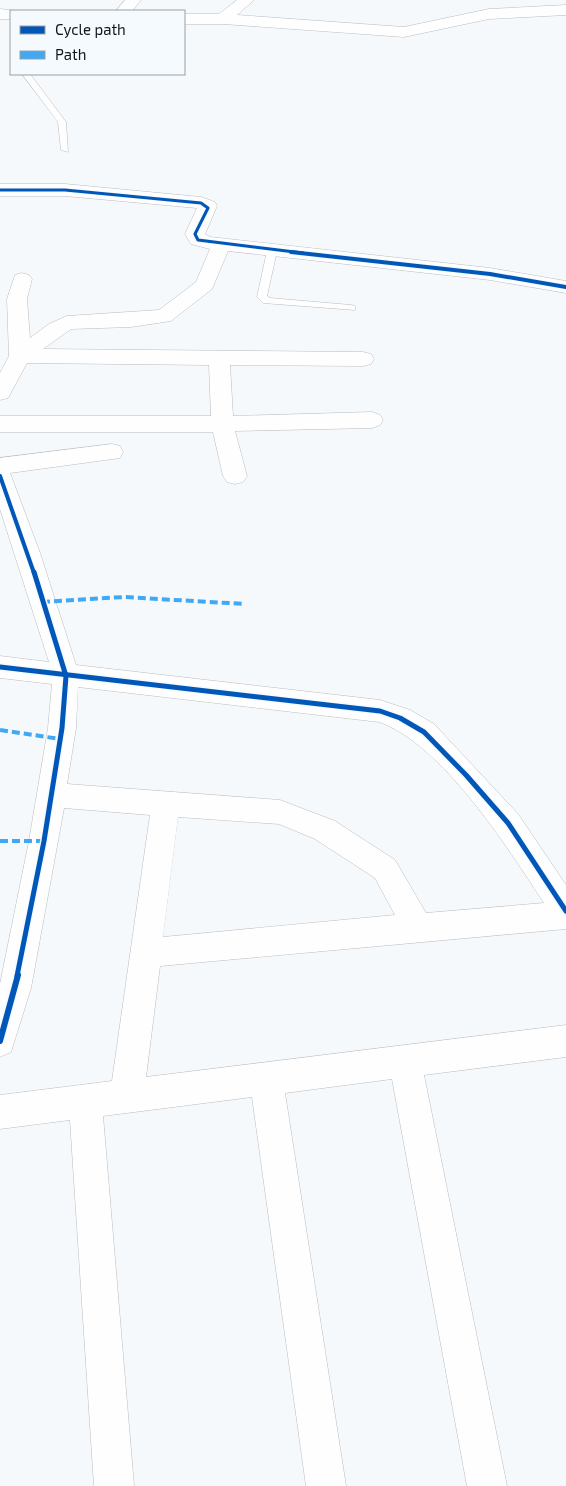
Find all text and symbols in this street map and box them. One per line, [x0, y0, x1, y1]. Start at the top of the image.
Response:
legend [10, 10, 185, 75]
text: Cycle path [55, 20, 126, 38]
text: Path [55, 45, 86, 63]

